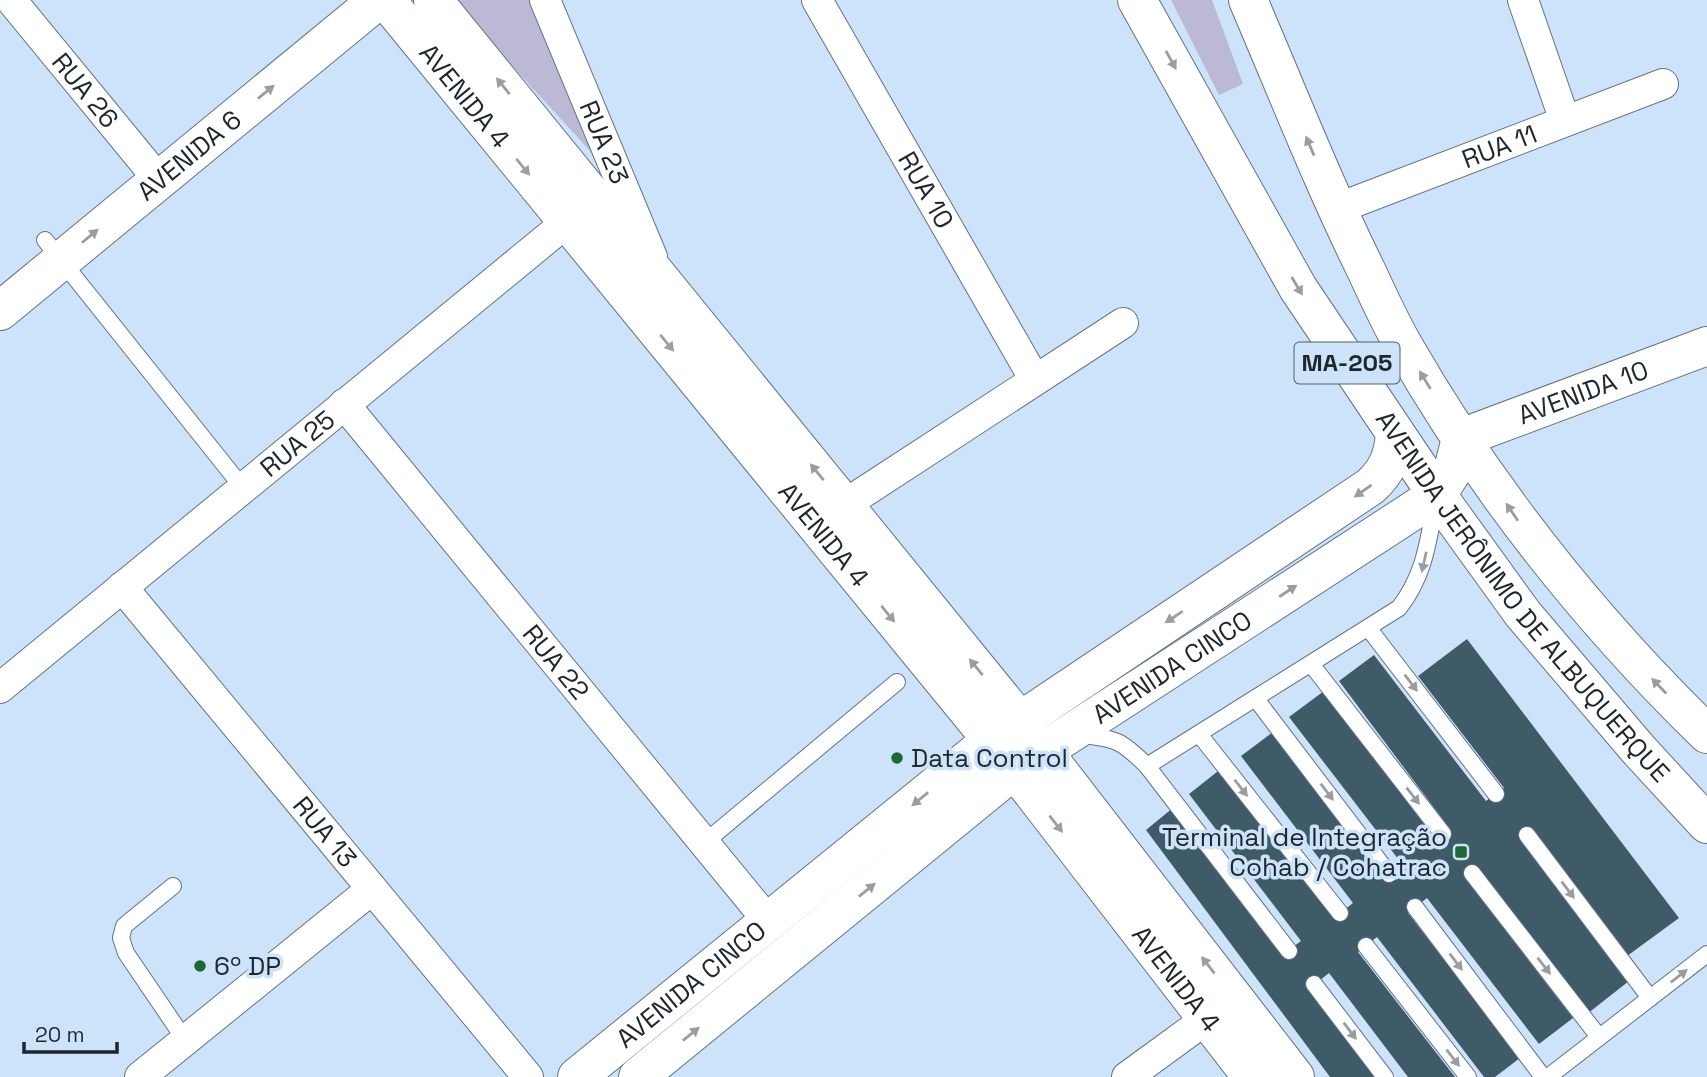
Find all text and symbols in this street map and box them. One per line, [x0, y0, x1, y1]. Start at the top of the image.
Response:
street label: AVENIDA 4 [412, 37, 517, 155]
street label: RUA 26 [44, 46, 126, 135]
one-way arrow [1165, 50, 1177, 69]
one-way arrow [496, 78, 511, 96]
one-way arrow [258, 85, 275, 100]
street label: RUA 23 [572, 95, 637, 189]
street label: AVENIDA 6 [130, 102, 248, 208]
street label: RUA 11 [1457, 117, 1542, 176]
one-way arrow [1304, 136, 1315, 157]
street label: RUA 10 [890, 145, 962, 235]
one-way arrow [515, 157, 530, 175]
one-way arrow [82, 229, 99, 244]
one-way arrow [1291, 277, 1304, 296]
one-way arrow [659, 333, 674, 351]
road number: MA-205 [1294, 342, 1400, 384]
street label: AVENIDA 10 [1513, 352, 1653, 432]
one-way arrow [1418, 370, 1431, 390]
street label: RUA 25 [253, 403, 342, 484]
street label: AVENIDA JERÔNIMO DE ALBUQUERQUE [1368, 404, 1677, 790]
one-way arrow [810, 463, 825, 480]
street label: AVENIDA 4 [771, 475, 877, 594]
one-way arrow [1354, 483, 1372, 497]
one-way arrow [1506, 503, 1519, 522]
one-way arrow [1418, 551, 1429, 573]
one-way arrow [1279, 584, 1298, 597]
street label: AVENIDA CINCO [1086, 603, 1258, 731]
one-way arrow [880, 605, 895, 622]
one-way arrow [1165, 610, 1184, 623]
street label: RUA 22 [515, 618, 597, 707]
one-way arrow [969, 659, 984, 676]
one-way arrow [1403, 674, 1417, 692]
one-way arrow [1651, 678, 1667, 694]
place label: Data Control [911, 741, 1068, 775]
marker: Data Control [889, 750, 905, 766]
one-way arrow [1234, 778, 1249, 796]
one-way arrow [1320, 783, 1334, 801]
one-way arrow [1406, 787, 1420, 805]
street label: RUA 13 [285, 789, 364, 875]
one-way arrow [912, 791, 930, 806]
one-way arrow [1049, 814, 1064, 832]
place label: Terminal de Integração Cohab / Cohatrac [1162, 820, 1447, 884]
marker: Terminal de Integração Cohab / Cohatrac [1453, 844, 1469, 860]
one-way arrow [1561, 880, 1575, 899]
one-way arrow [858, 883, 875, 898]
street label: AVENIDA CINCO [609, 913, 773, 1055]
street label: AVENIDA 4 [1124, 919, 1228, 1039]
place label: 6º DP [214, 949, 281, 983]
one-way arrow [1449, 953, 1463, 971]
one-way arrow [1202, 956, 1216, 974]
one-way arrow [1537, 956, 1552, 974]
marker: 6º DP [192, 958, 208, 974]
one-way arrow [1669, 968, 1687, 983]
scale bar [24, 1010, 117, 1054]
text: 20 m [35, 1021, 85, 1048]
one-way arrow [1342, 1021, 1357, 1039]
one-way arrow [682, 1027, 699, 1042]
one-way arrow [1445, 1049, 1460, 1066]

